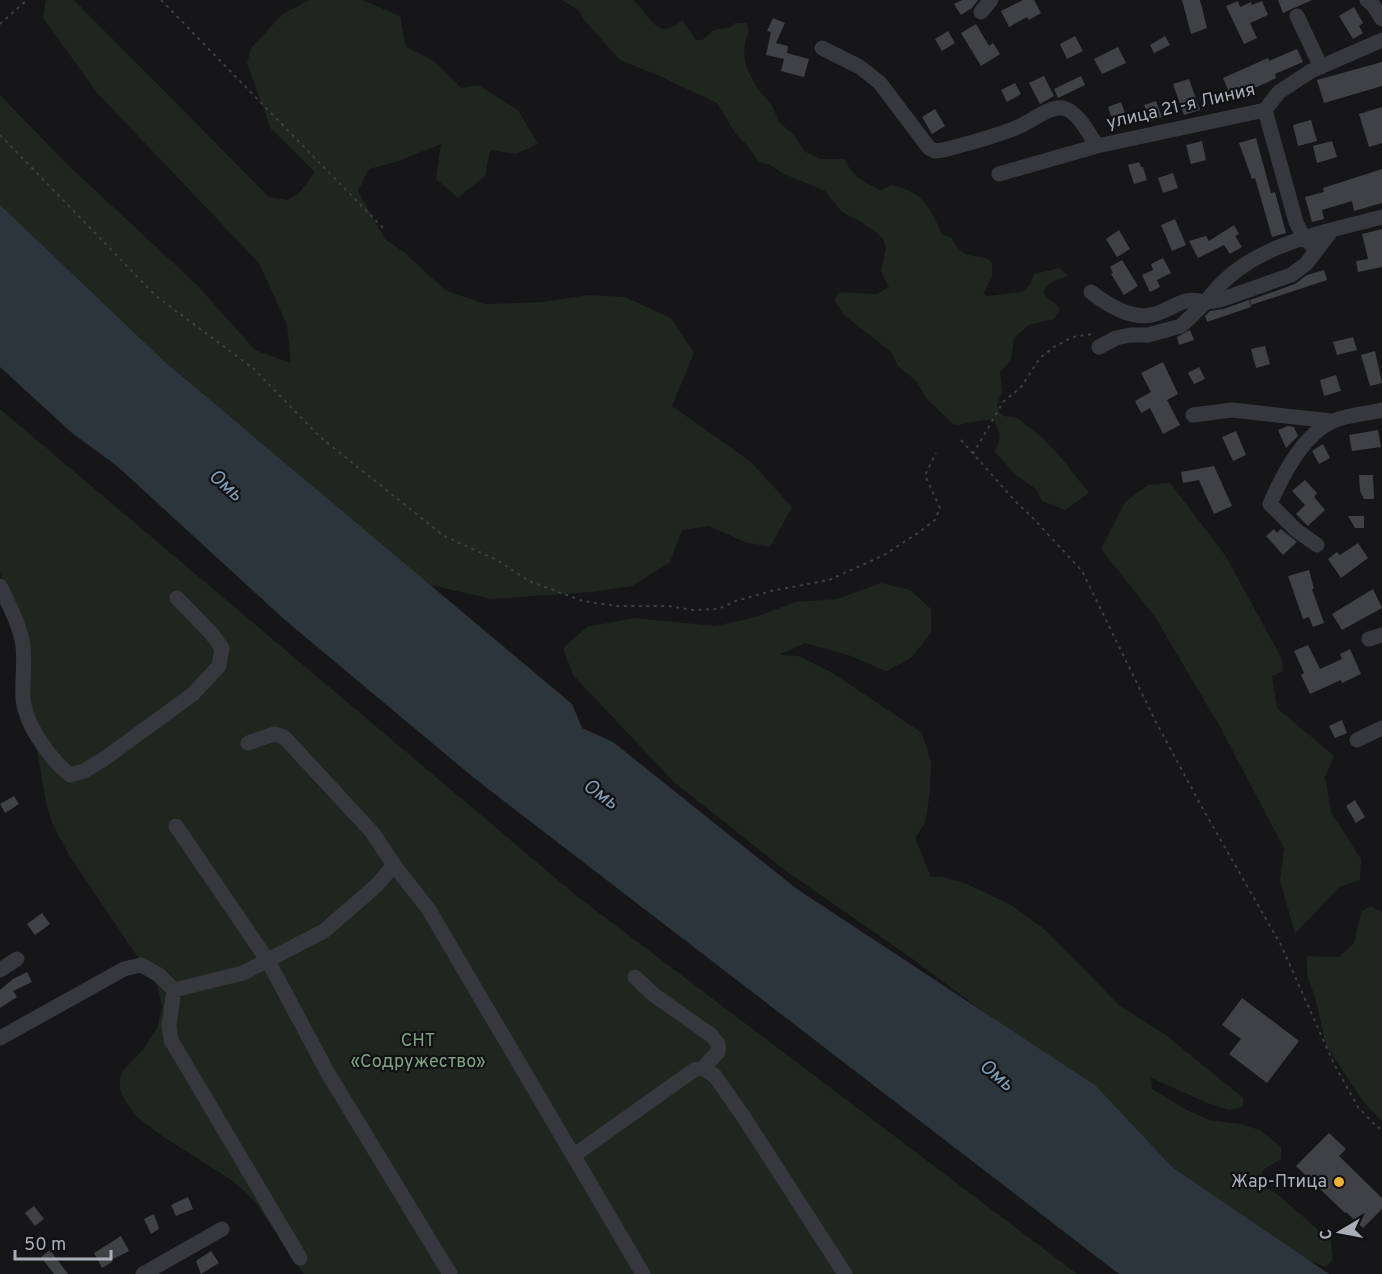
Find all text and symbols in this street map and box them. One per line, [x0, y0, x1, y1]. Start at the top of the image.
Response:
street label: улица 21-я Линия [1104, 79, 1258, 135]
water label: Омь [202, 464, 248, 508]
water label: Омь [577, 774, 623, 816]
park label: СНТ «Содружество» [351, 1030, 485, 1074]
water label: Омь [973, 1054, 1019, 1098]
place label: Жар-Птица [1231, 1171, 1327, 1194]
marker: Жар-Птица [1332, 1175, 1346, 1189]
north arrow [1310, 1202, 1370, 1262]
scale bar [15, 1223, 111, 1261]
text: С [1316, 1227, 1338, 1241]
text: 50 m [24, 1234, 66, 1257]

